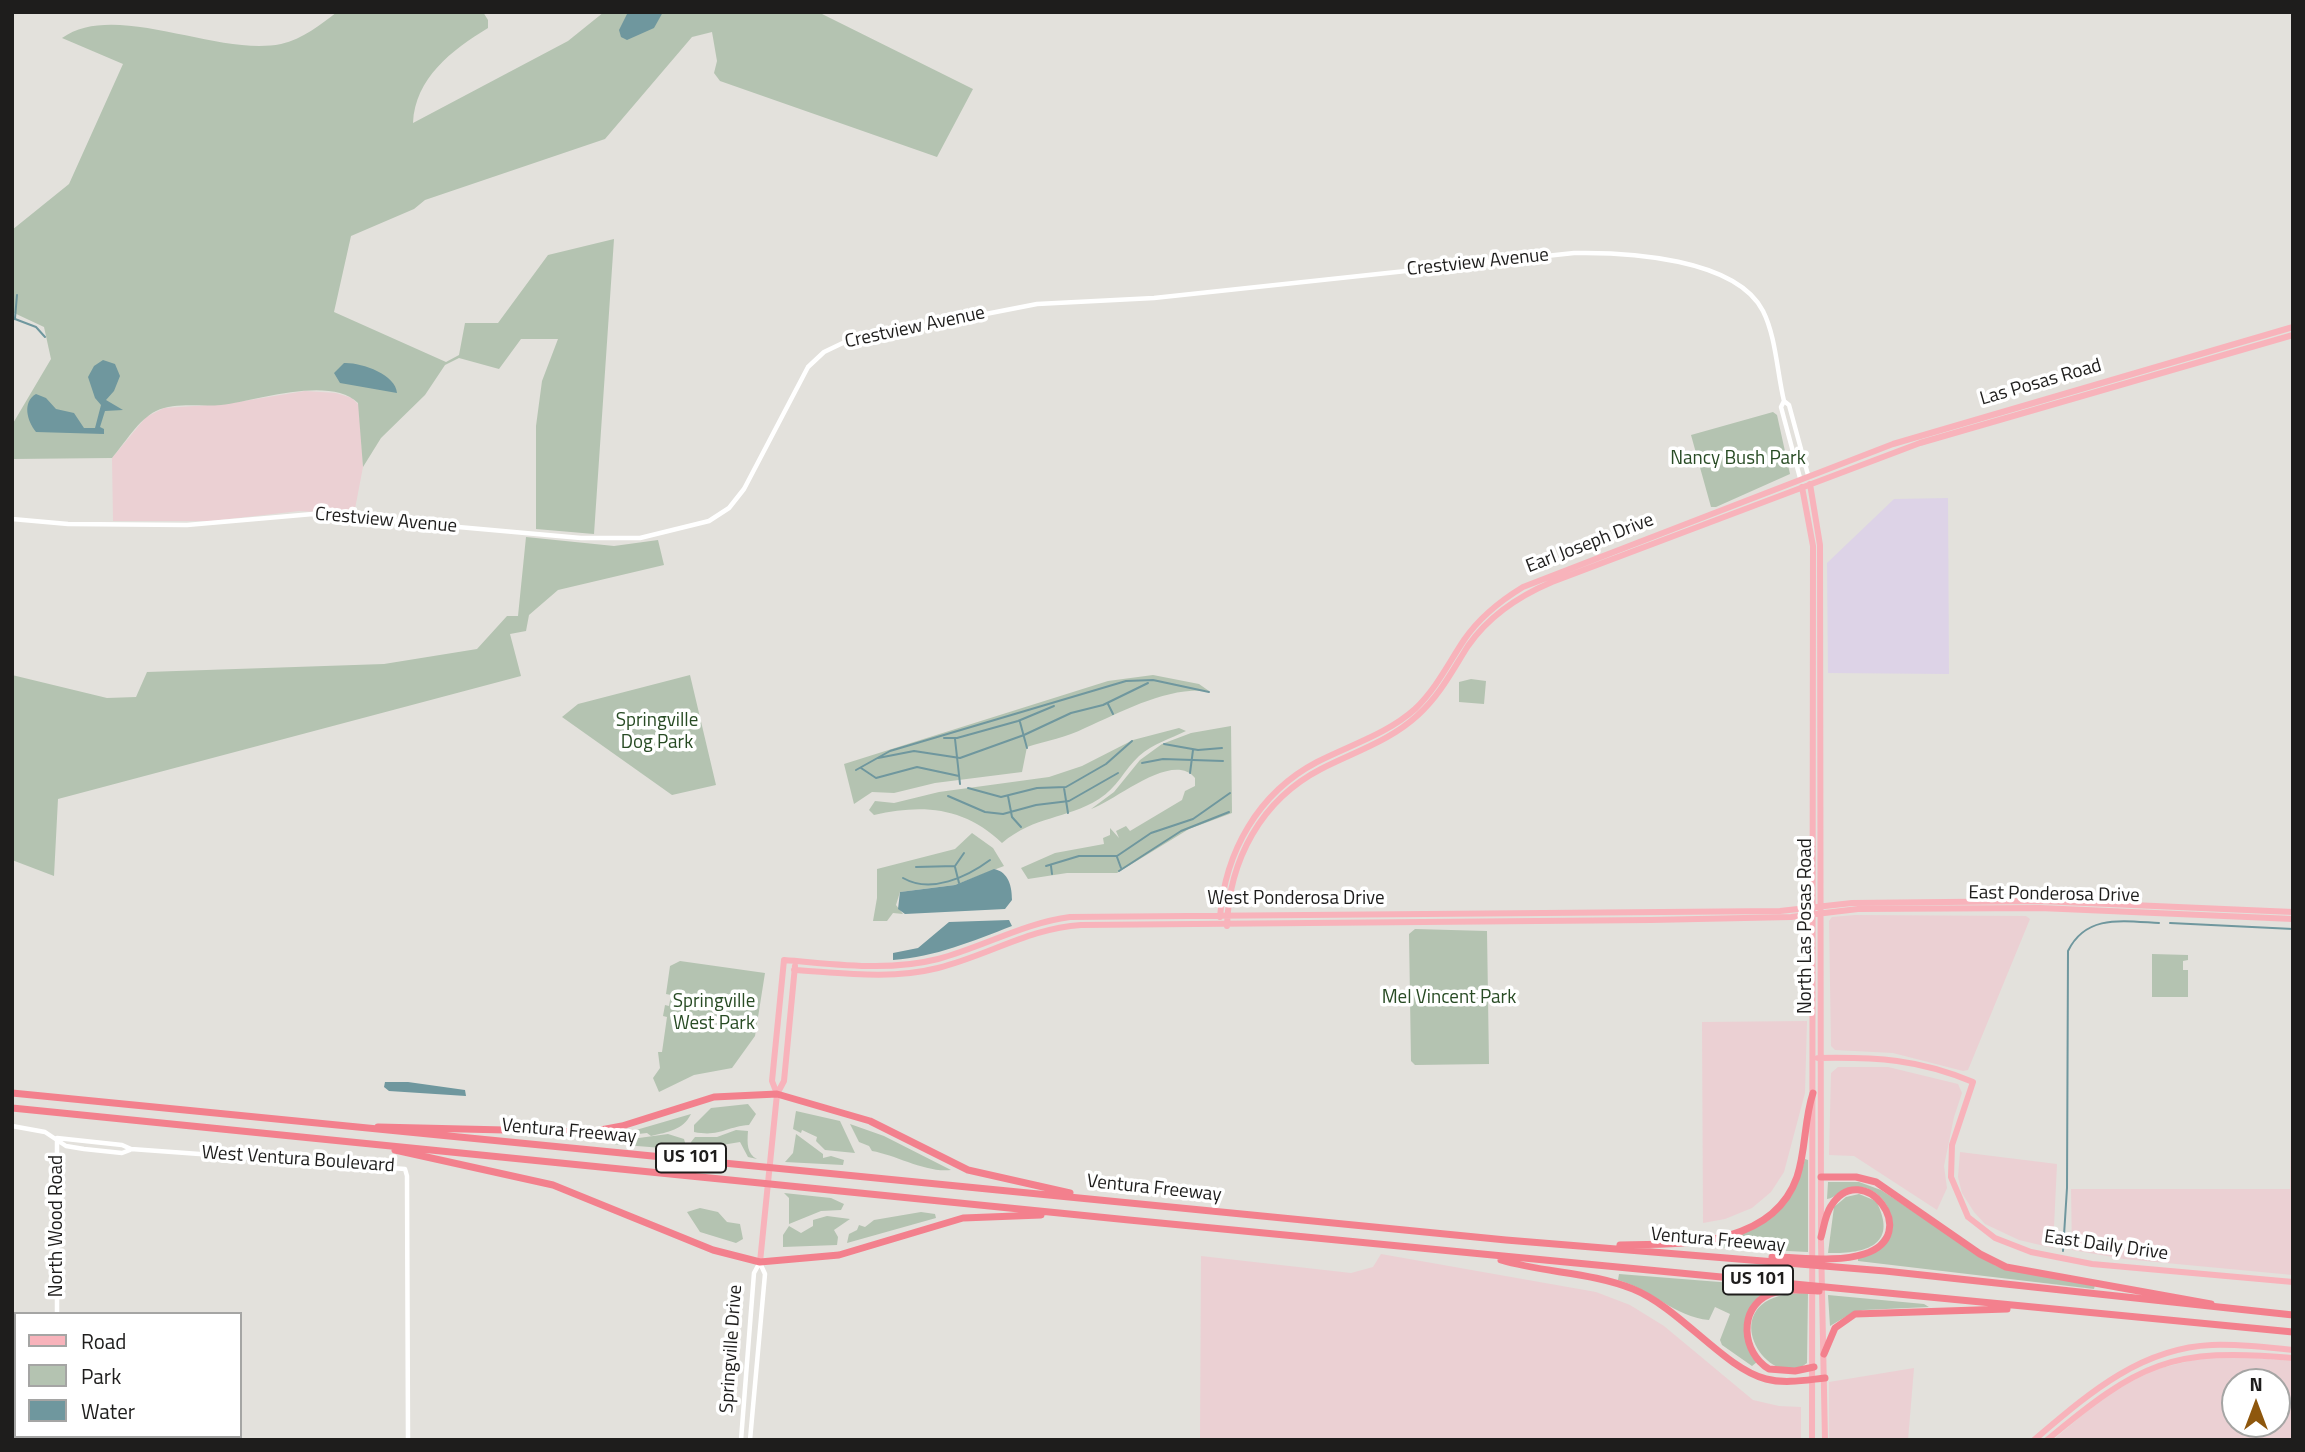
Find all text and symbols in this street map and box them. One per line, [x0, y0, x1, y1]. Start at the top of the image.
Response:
street label: Crestview Avenue [1406, 244, 1550, 282]
street label: Crestview Avenue [843, 302, 987, 354]
street label: Las Posas Road [1978, 355, 2104, 411]
park label: Nancy Bush Park [1670, 448, 1806, 470]
street label: Crestview Avenue [314, 503, 458, 539]
street label: Earl Joseph Drive [1523, 509, 1657, 579]
park label: Springville Dog Park [616, 710, 698, 754]
street label: North Las Posas Road [1795, 838, 1817, 1014]
street label: East Ponderosa Drive [1968, 882, 2140, 908]
street label: West Ponderosa Drive [1207, 888, 1385, 910]
park label: Mel Vincent Park [1382, 987, 1516, 1009]
park label: Springville West Park [673, 991, 755, 1035]
street label: Ventura Freeway [501, 1115, 637, 1149]
street label: West Ventura Boulevard [201, 1142, 395, 1178]
road number: US 101 [656, 1143, 726, 1172]
street label: North Wood Road [46, 1155, 68, 1297]
street label: Ventura Freeway [1086, 1171, 1222, 1207]
street label: Ventura Freeway [1650, 1224, 1786, 1258]
street label: East Daily Drive [2043, 1226, 2169, 1266]
road number: US 101 [1723, 1266, 1793, 1294]
street label: Springville Drive [716, 1284, 748, 1414]
legend [14, 1312, 242, 1438]
text: Road [81, 1325, 126, 1357]
text: Park [81, 1360, 121, 1392]
north arrow [2221, 1368, 2291, 1438]
text: N [2249, 1369, 2263, 1398]
text: Water [81, 1395, 135, 1427]

